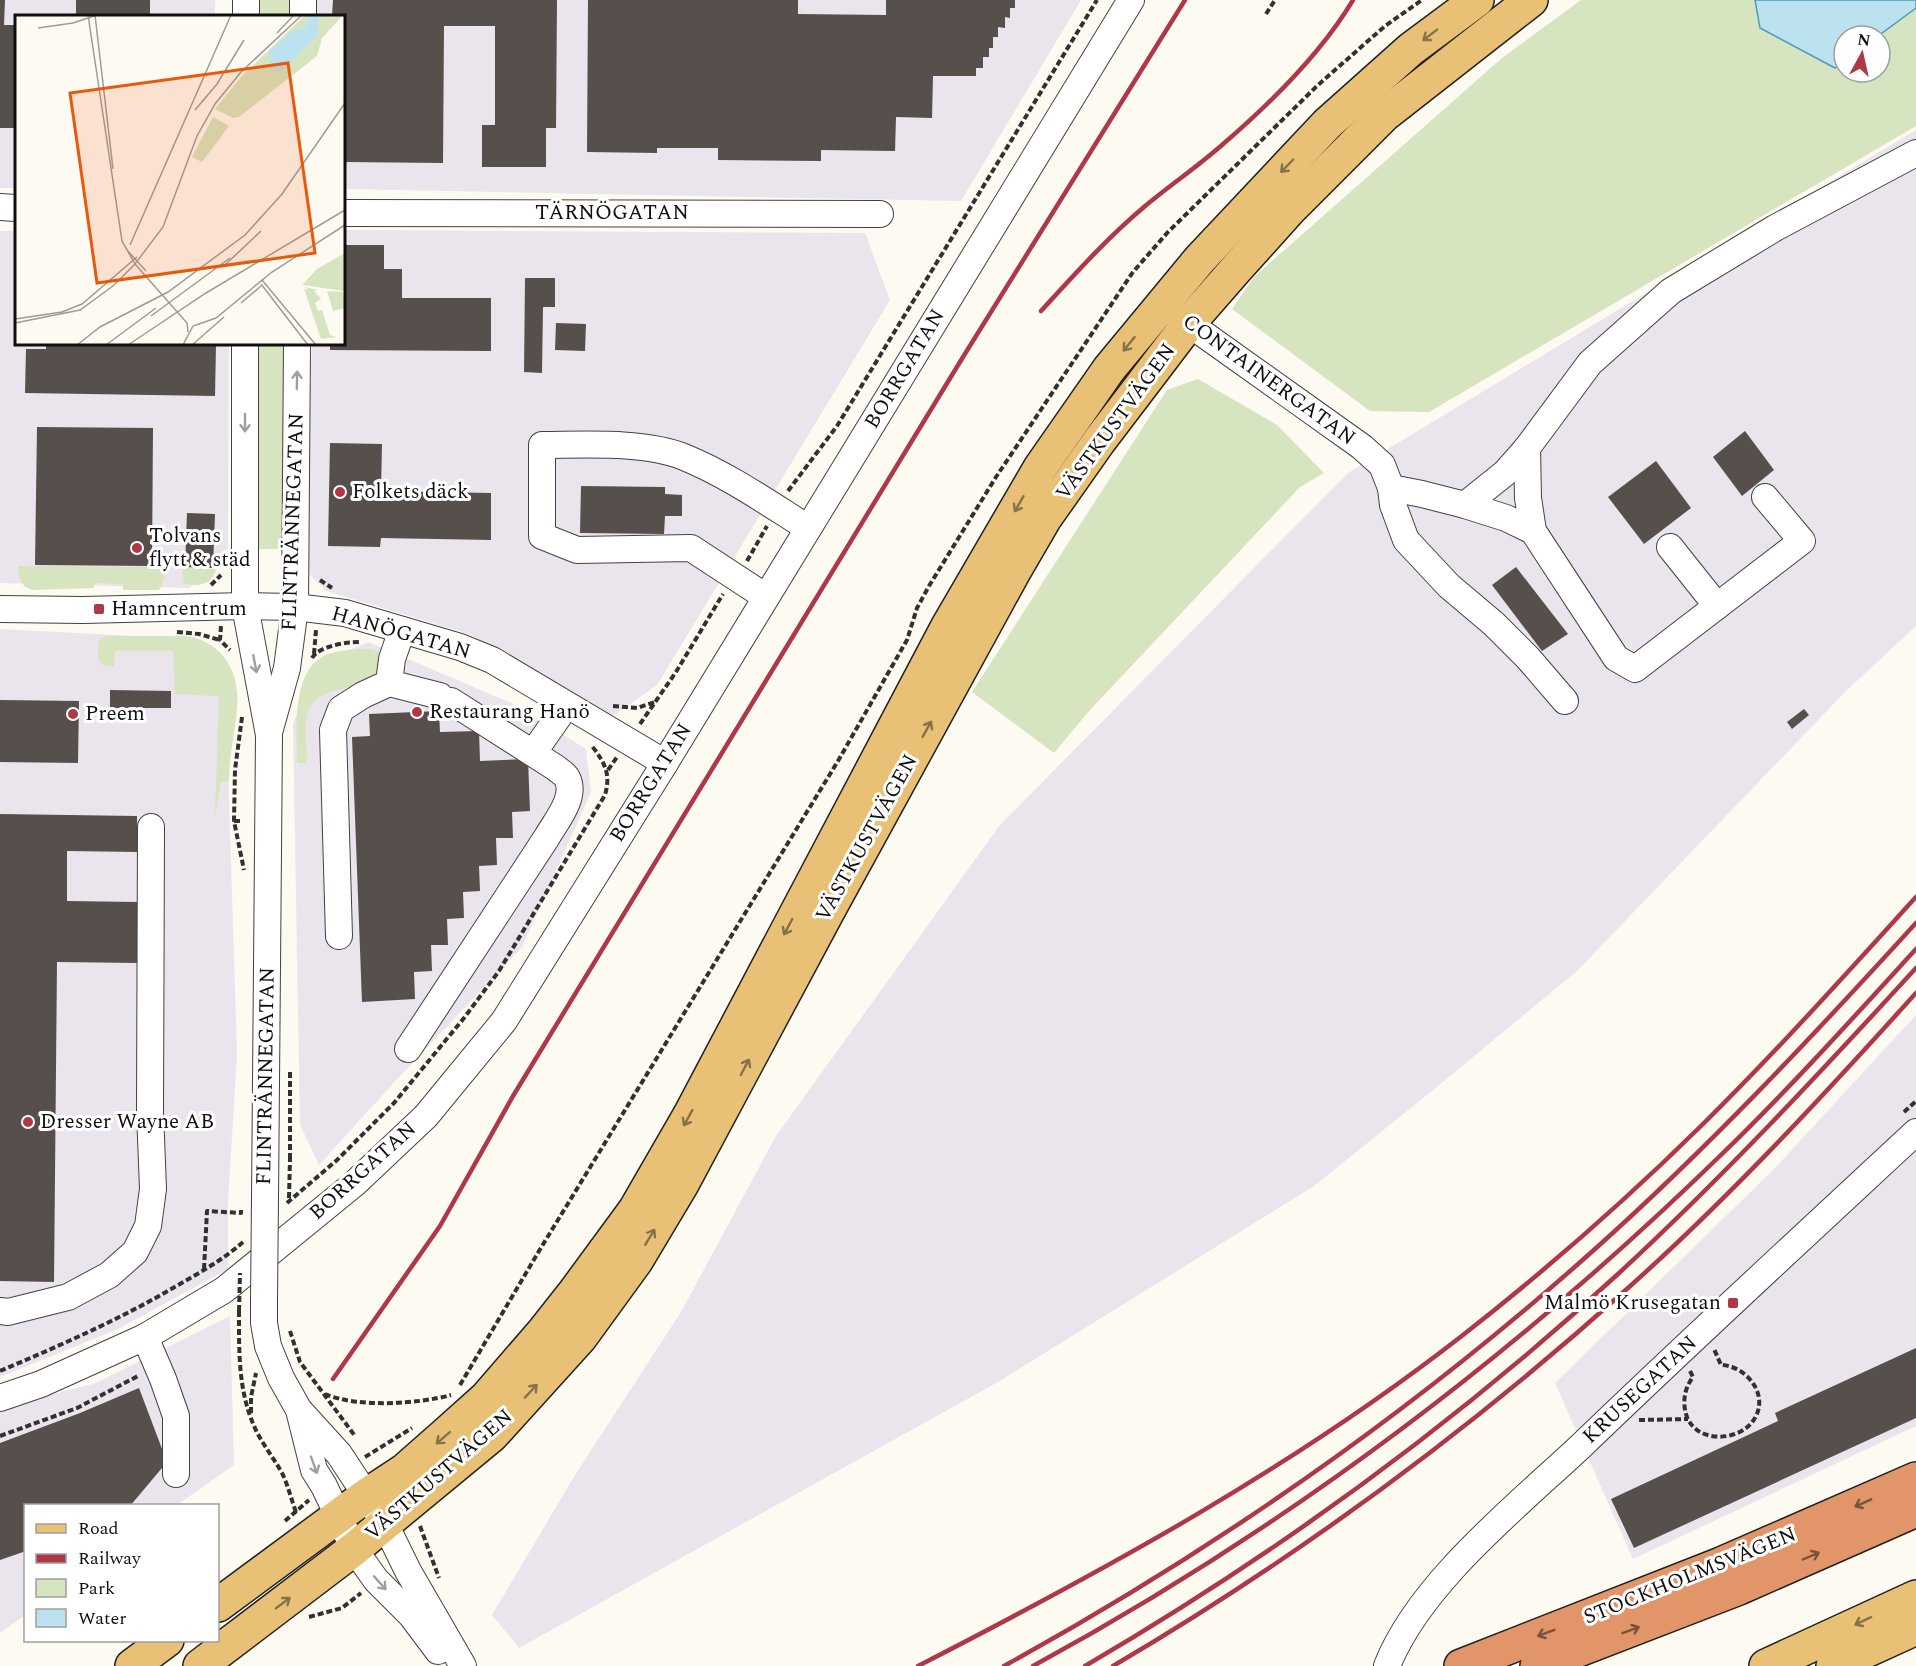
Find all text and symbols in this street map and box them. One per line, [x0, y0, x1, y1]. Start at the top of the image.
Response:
inset map [15, 15, 345, 345]
north arrow [1832, 24, 1892, 84]
text: N [1856, 27, 1872, 53]
one-way arrow [1423, 29, 1439, 41]
one-way arrow [1279, 159, 1294, 174]
street label: TÄRNÖGATAN [535, 197, 689, 229]
street label: BORRGATAN [856, 303, 954, 435]
street label: CONTAINERGATAN [1176, 306, 1362, 454]
one-way arrow [1123, 335, 1136, 351]
street label: VÄSTKUSTVÄGEN [1048, 337, 1184, 507]
one-way arrow [291, 371, 303, 391]
one-way arrow [239, 412, 251, 432]
street label: FLINTRÄNNEGATAN [273, 412, 313, 632]
place label: Folkets däck [352, 476, 469, 508]
marker: Folkets däck [333, 485, 347, 499]
one-way arrow [1013, 495, 1025, 512]
place label: Tolvans flytt & städ [149, 520, 251, 576]
marker: Tolvans flytt & städ [130, 541, 144, 555]
place label: Hamncentrum [111, 593, 247, 625]
street label: HANÖGATAN [328, 598, 474, 668]
marker: Hamncentrum [92, 602, 106, 616]
one-way arrow [250, 653, 261, 673]
place label: Restaurang Hanö [429, 696, 590, 728]
place label: Preem [85, 698, 145, 730]
marker: Restaurang Hanö [410, 705, 424, 719]
marker: Preem [66, 707, 80, 721]
street label: BORRGATAN [602, 717, 700, 849]
one-way arrow [921, 721, 933, 738]
street label: VÄSTKUSTVÄGEN [808, 748, 926, 928]
one-way arrow [782, 918, 794, 935]
street label: FLINTRÄNNEGATAN [248, 967, 284, 1185]
one-way arrow [739, 1059, 751, 1076]
place label: Dresser Wayne AB [40, 1106, 214, 1138]
one-way arrow [681, 1109, 693, 1126]
street label: BORRGATAN [302, 1114, 424, 1228]
marker: Dresser Wayne AB [21, 1115, 35, 1129]
one-way arrow [644, 1229, 656, 1246]
place label: Malmö Krusegatan [1544, 1287, 1721, 1319]
marker: Malmö Krusegatan [1726, 1296, 1740, 1310]
street label: KRUSEGATAN [1575, 1328, 1705, 1452]
one-way arrow [524, 1384, 538, 1399]
street label: VÄSTKUSTVÄGEN [358, 1401, 520, 1549]
one-way arrow [435, 1430, 451, 1444]
one-way arrow [309, 1455, 320, 1474]
one-way arrow [1854, 1498, 1872, 1510]
legend [24, 1504, 219, 1642]
text: Road [78, 1515, 119, 1542]
street label: STOCKHOLMSVÄGEN [1579, 1519, 1801, 1633]
text: Railway [78, 1545, 142, 1572]
one-way arrow [1802, 1550, 1820, 1561]
text: Park [78, 1575, 115, 1602]
one-way arrow [373, 1575, 387, 1590]
one-way arrow [275, 1596, 291, 1609]
text: Water [78, 1605, 126, 1632]
one-way arrow [1854, 1616, 1872, 1628]
one-way arrow [1621, 1624, 1640, 1635]
one-way arrow [1538, 1629, 1556, 1640]

